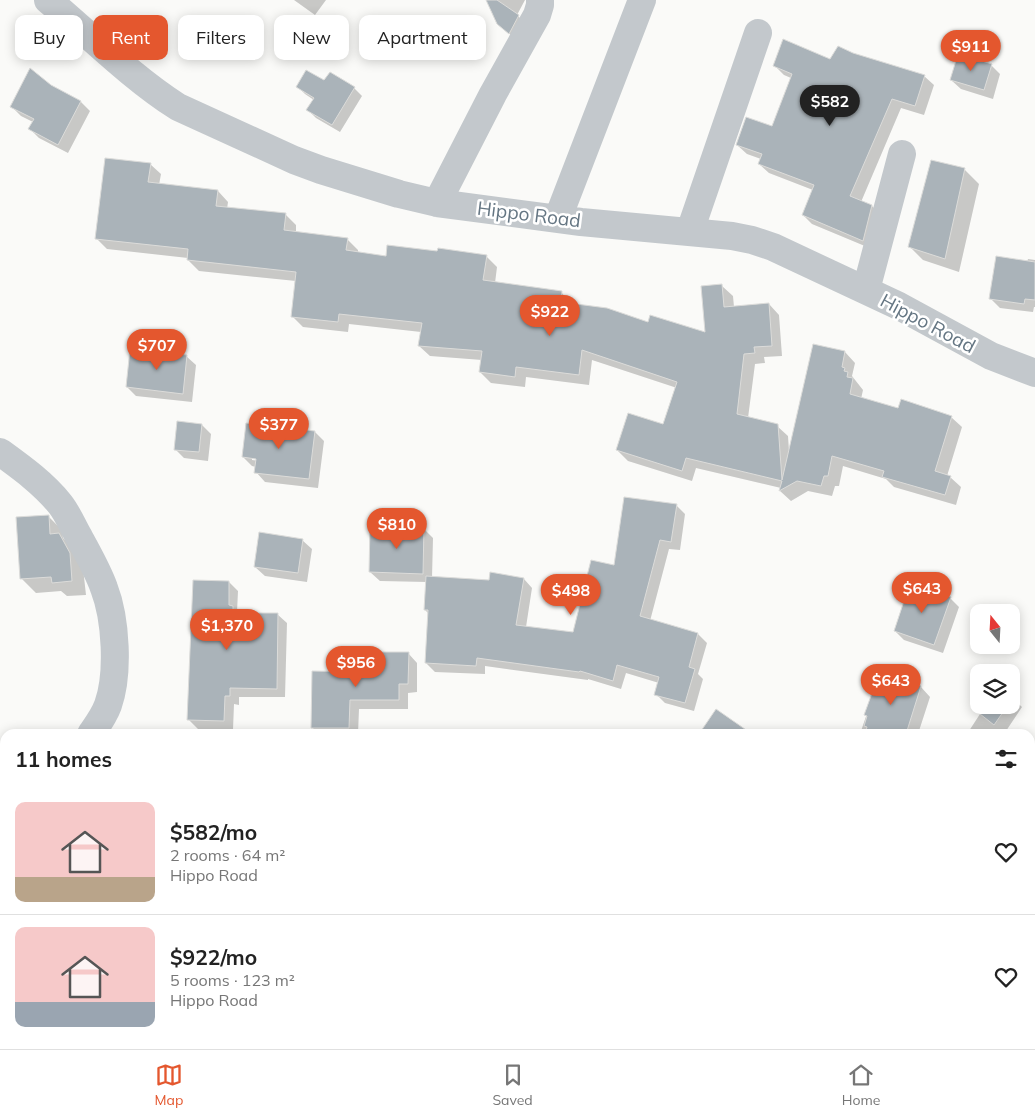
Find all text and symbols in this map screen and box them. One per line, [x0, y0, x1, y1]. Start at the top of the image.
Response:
chip: Buy [15, 15, 83, 60]
chip: Rent [93, 15, 168, 60]
chip: Filters [178, 15, 264, 60]
chip: New [274, 15, 349, 60]
chip: Apartment [359, 15, 486, 60]
pin: $911 [941, 30, 1001, 72]
text: $911 [952, 36, 990, 56]
pin: $582 [800, 84, 860, 127]
text: $582 [811, 91, 849, 111]
street label: Hippo Road [476, 196, 582, 232]
street label: Hippo Road [876, 288, 980, 358]
pin: $922 [520, 294, 580, 337]
text: $922 [531, 301, 569, 321]
pin: $707 [127, 328, 187, 371]
text: $707 [138, 335, 176, 355]
pin: $377 [249, 408, 309, 450]
text: $377 [260, 414, 298, 434]
pin: $810 [367, 508, 427, 550]
text: $810 [378, 514, 416, 534]
pin: $643 [892, 572, 952, 614]
pin: $498 [541, 574, 601, 616]
text: $643 [903, 578, 941, 598]
text: $498 [552, 580, 590, 600]
north arrow [970, 604, 1020, 654]
map controls [970, 604, 1020, 714]
pin: $1,370 [186, 608, 268, 651]
text: $1,370 [201, 615, 253, 635]
pin: $956 [326, 646, 386, 688]
text: $956 [337, 652, 375, 672]
pin: $643 [861, 664, 921, 706]
button: layers [970, 664, 1020, 714]
text: $643 [872, 670, 910, 690]
icon: filters [992, 745, 1020, 773]
text: 11 homes [15, 746, 112, 772]
text: $582/mo [170, 819, 257, 845]
icon: home [55, 822, 115, 882]
icon: heart [992, 838, 1020, 866]
text: 2 rooms · 64 m² [170, 845, 285, 865]
text: Hippo Road [170, 865, 258, 885]
text: $922/mo [170, 944, 257, 970]
icon: home [55, 947, 115, 1007]
icon: heart [992, 963, 1020, 991]
text: 5 rooms · 123 m² [170, 970, 295, 990]
text: Hippo Road [170, 990, 258, 1010]
tab: Map [155, 1061, 183, 1109]
tab: Saved [492, 1061, 533, 1109]
tab: Home [842, 1061, 880, 1109]

